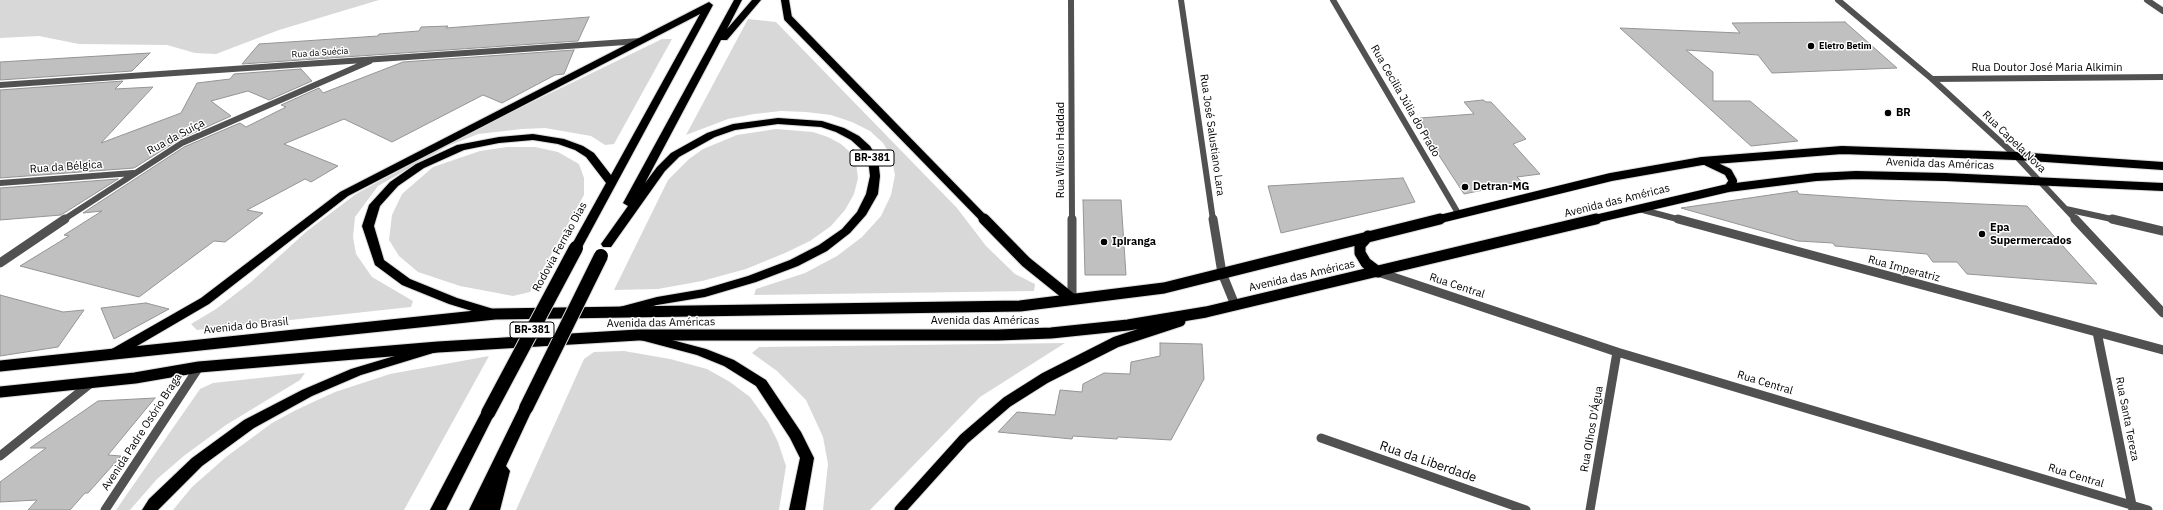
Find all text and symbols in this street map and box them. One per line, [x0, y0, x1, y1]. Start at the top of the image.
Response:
marker: Eletro Betim [1806, 41, 1816, 51]
place label: Eletro Betim [1819, 41, 1872, 51]
street label: Rua Cecília Júlia do Prado [1367, 43, 1443, 159]
street label: Rua da Suécia [291, 46, 349, 60]
street label: Rua Doutor José Maria Alkimin [1971, 61, 2123, 75]
street label: Rua José Salustiano Lara [1197, 73, 1227, 197]
street label: Rua Wilson Haddad [1054, 102, 1068, 198]
place label: BR [1896, 106, 1911, 120]
marker: BR [1883, 108, 1893, 118]
street label: Rua Capela Nova [1979, 108, 2049, 176]
street label: Rua da Suíça [145, 116, 207, 158]
road number: BR-381 [850, 150, 894, 166]
street label: Avenida das Américas [1886, 156, 1994, 172]
street label: Rua da Bélgica [29, 158, 103, 176]
place label: Detran-MG [1473, 180, 1530, 194]
street label: Avenida das Américas [1563, 181, 1671, 221]
marker: Detran-MG [1460, 182, 1470, 192]
street label: Rodovia Fernão Dias [530, 200, 590, 294]
place label: Epa Supermercados [1990, 221, 2072, 247]
marker: Epa Supermercados [1977, 229, 1987, 239]
place label: Ipiranga [1112, 235, 1156, 249]
marker: Ipiranga [1099, 237, 1109, 247]
street label: Rua Imperatriz [1867, 253, 1941, 285]
street label: Avenida das Américas [1248, 257, 1356, 295]
street label: Rua Central [1428, 271, 1486, 301]
street label: Avenida das Américas [931, 314, 1039, 328]
street label: Avenida do Brasil [203, 315, 289, 337]
street label: Avenida das Américas [607, 315, 715, 331]
road number: BR-381 [510, 322, 554, 338]
street label: Rua Central [1736, 368, 1794, 398]
street label: Avenida Padre Osório Braga [99, 371, 185, 493]
street label: Rua Santa Tereza [2112, 376, 2142, 462]
street label: Rua Olhos D'Água [1578, 385, 1606, 473]
street label: Rua da Liberdade [1377, 438, 1479, 486]
street label: Rua Central [2047, 461, 2105, 491]

